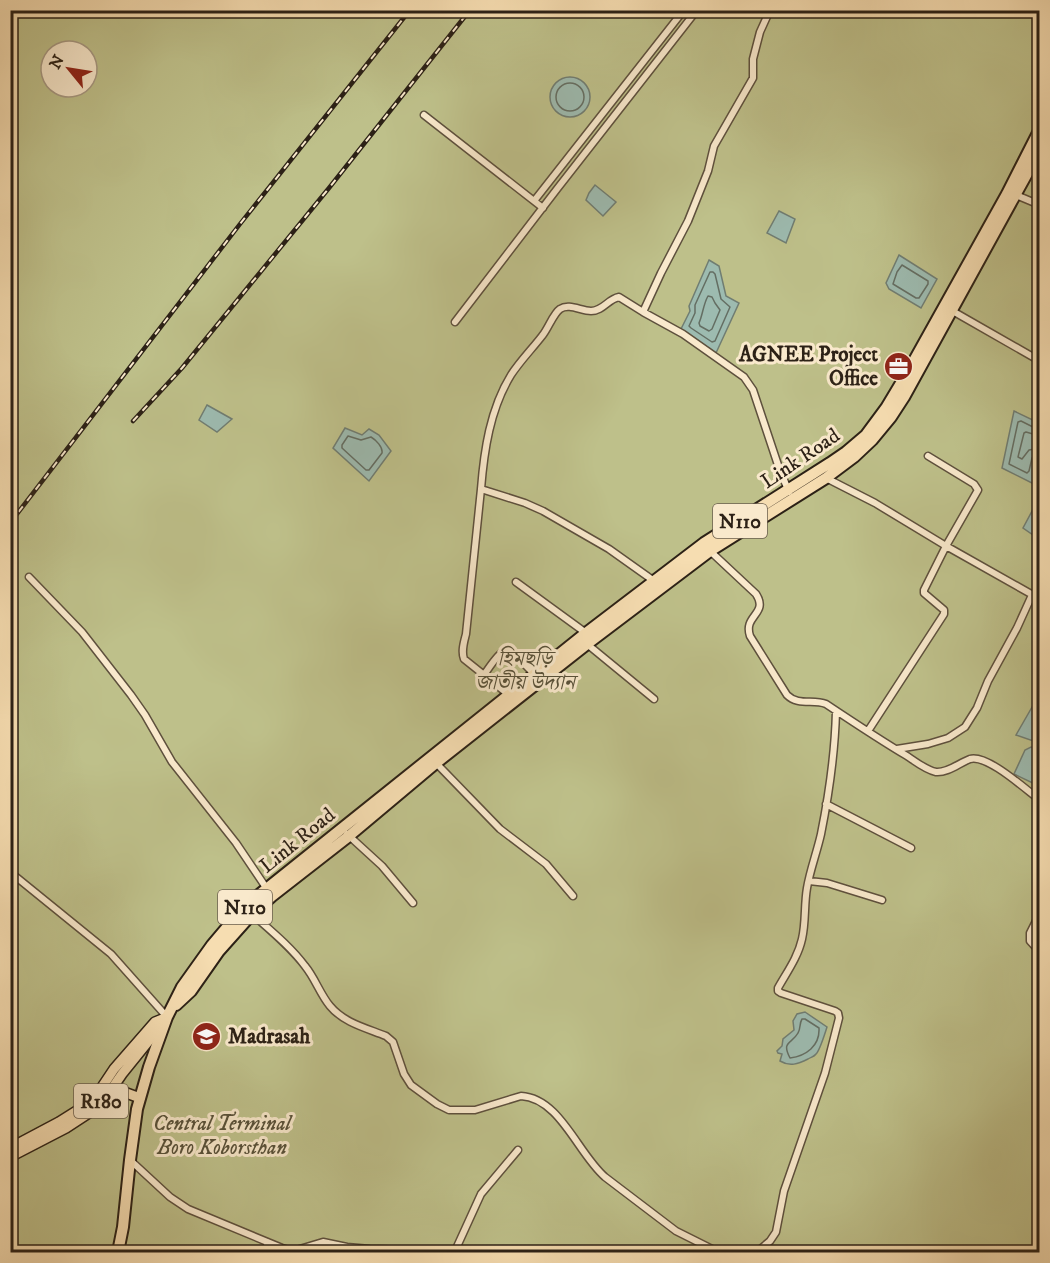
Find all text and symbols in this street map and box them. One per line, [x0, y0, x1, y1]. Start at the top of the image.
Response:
north arrow [39, 39, 99, 99]
text: N [45, 51, 69, 73]
place label: AGNEE Project Office [738, 342, 878, 392]
office icon: AGNEE Project Office [883, 350, 915, 382]
street label: Link Road [756, 423, 846, 495]
road number: N110 [713, 504, 767, 538]
park label: হিমছড়ি জাতীয় উদ্যান [475, 645, 579, 696]
street label: Link Road [255, 802, 341, 879]
road number: N110 [218, 890, 272, 924]
school or university icon: Madrasah [191, 1020, 223, 1052]
place label: Madrasah [228, 1024, 311, 1050]
road number: R180 [74, 1084, 128, 1118]
park label: Central Terminal Boro Koborsthan [153, 1111, 294, 1161]

